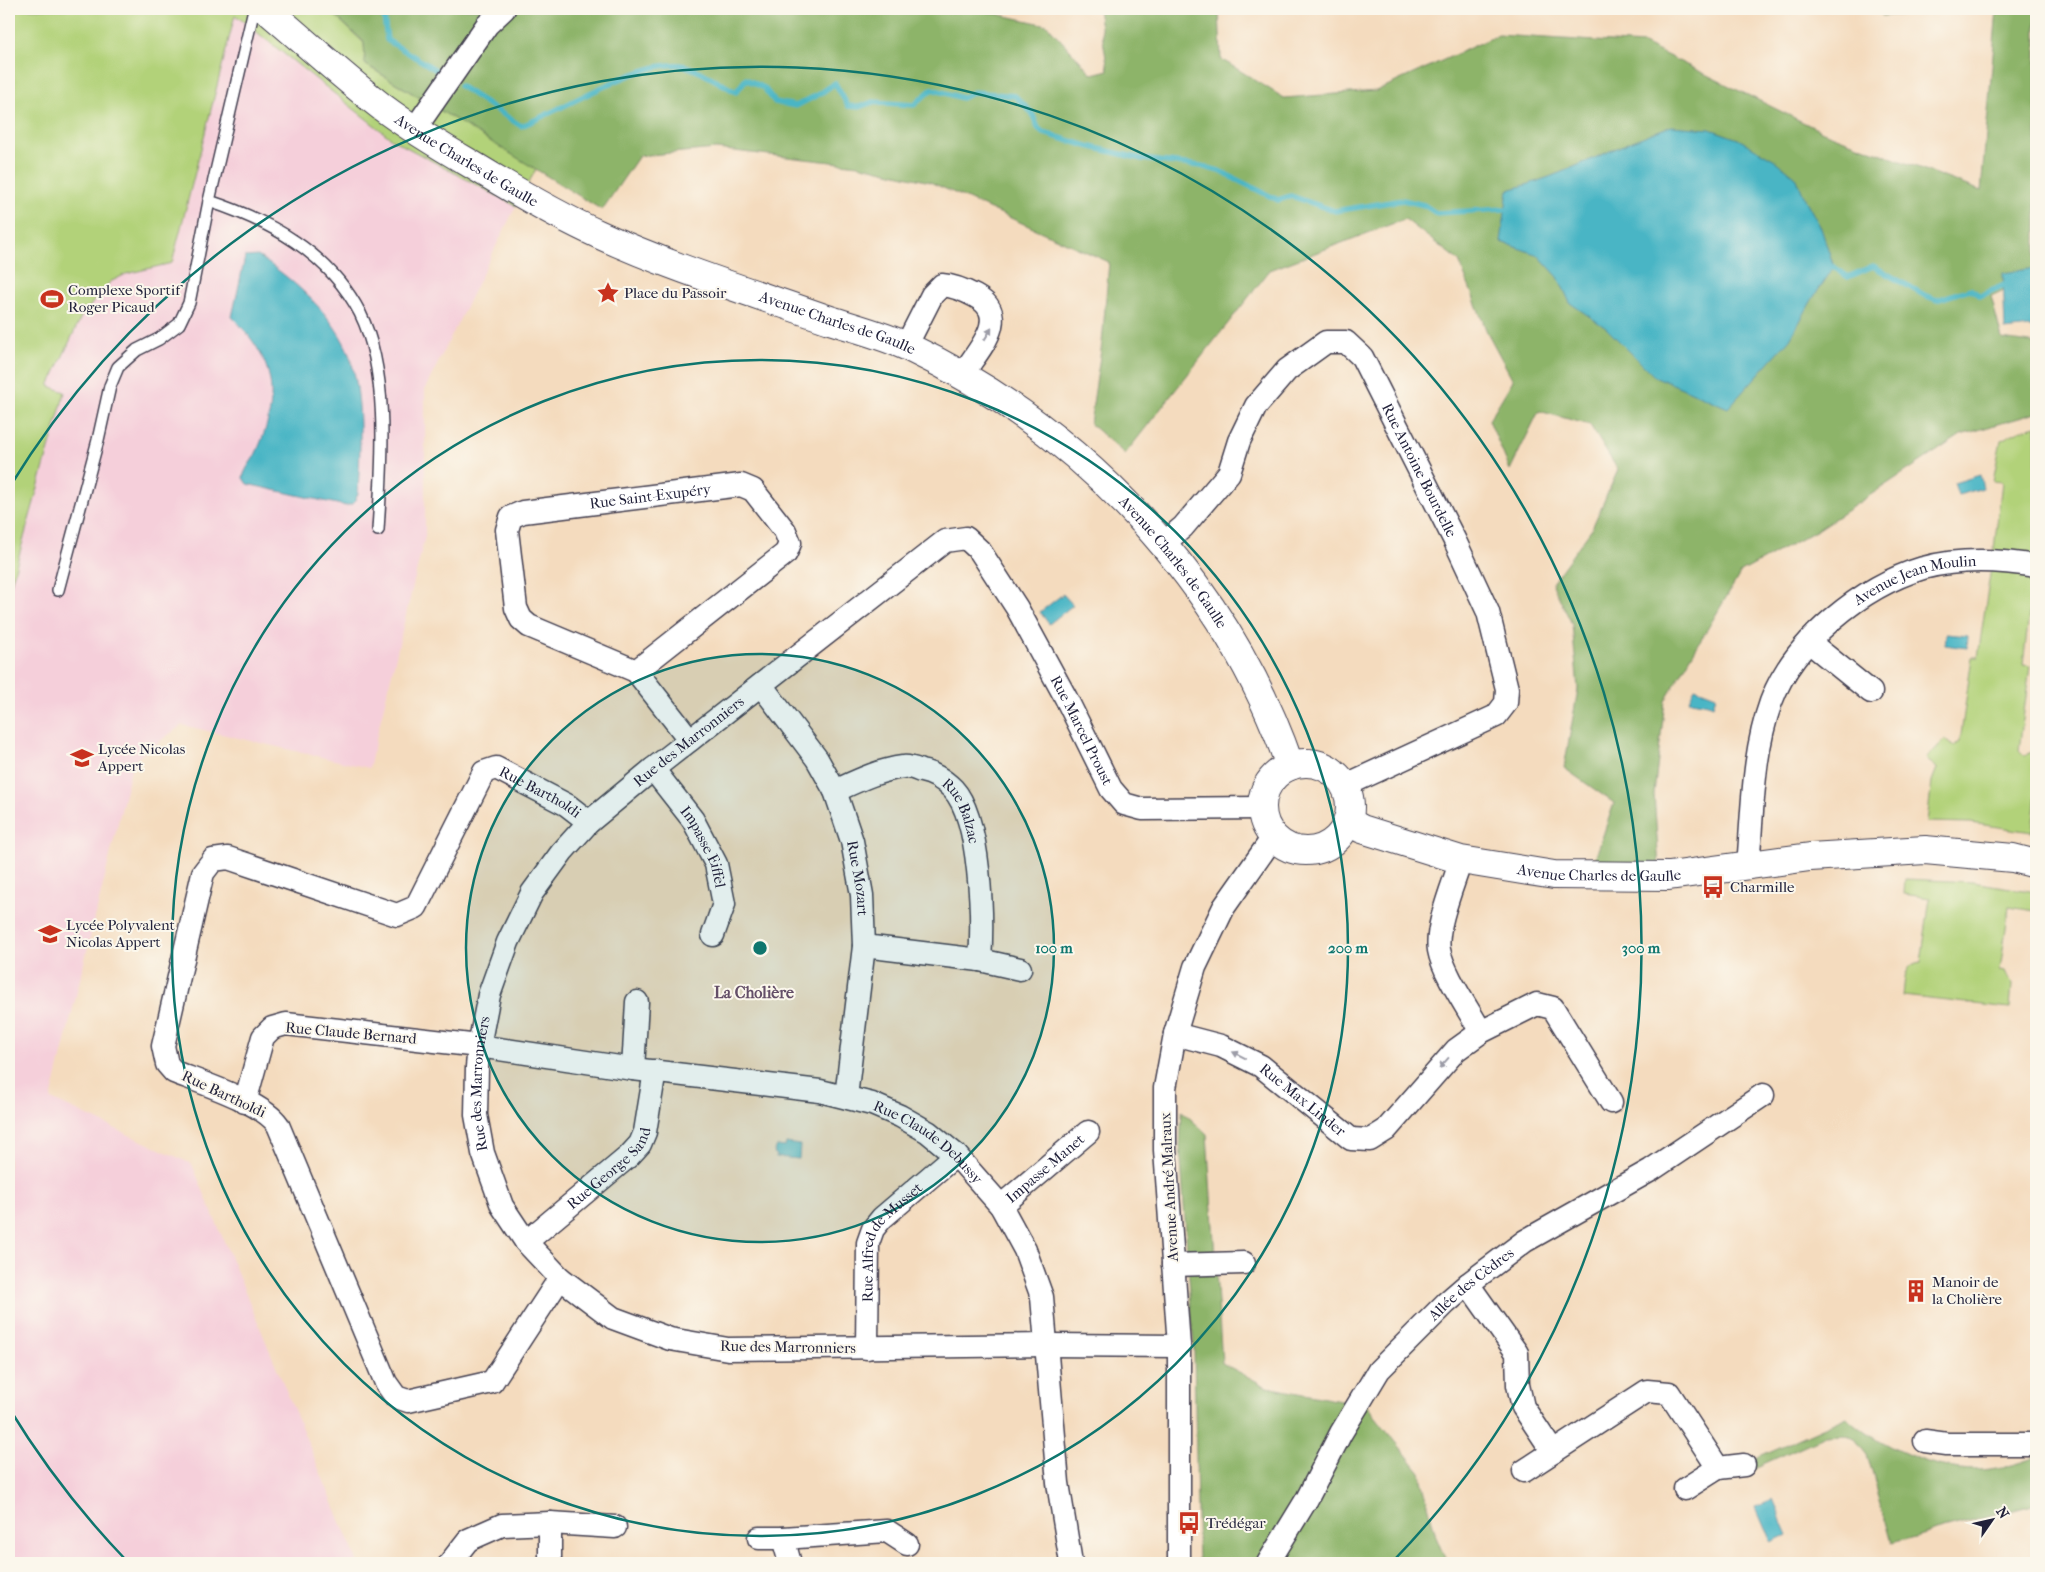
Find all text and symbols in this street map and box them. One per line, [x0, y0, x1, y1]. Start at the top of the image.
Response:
street label: Avenue Charles de Gaulle [391, 110, 542, 211]
place icon: Place du Passoir [595, 280, 621, 306]
place label: Complexe Sportif Roger Picaud [68, 281, 183, 316]
place label: Place du Passoir [624, 284, 727, 302]
sports icon: Complexe Sportif Roger Picaud [39, 286, 65, 312]
street label: Avenue Charles de Gaulle [756, 287, 919, 358]
one-way arrow [983, 327, 992, 340]
street label: Rue Antoine Bourdelle [1378, 400, 1461, 541]
street label: Rue Saint-Exupéry [588, 480, 713, 513]
street label: Avenue Charles de Gaulle [1114, 492, 1231, 632]
street label: Avenue Jean Moulin [1849, 552, 1977, 610]
street label: Rue Marcel Proust [1046, 672, 1117, 789]
street label: Rue des Marronniers [630, 692, 748, 791]
place label: Lycée Nicolas Appert [97, 740, 186, 775]
school or university icon: Lycée Nicolas Appert [69, 745, 95, 771]
street label: Rue Bartholdi [496, 762, 585, 822]
street label: Rue Balzac [938, 774, 983, 845]
street label: Impasse Eiffel [676, 802, 730, 889]
street label: Rue Mozart [843, 839, 872, 917]
street label: Avenue Charles de Gaulle [1515, 860, 1683, 885]
bus stop icon: Charmille [1700, 874, 1726, 900]
place label: Charmille [1730, 878, 1795, 896]
place label: Lycée Polyvalent Nicolas Appert [66, 916, 176, 951]
school or university icon: Lycée Polyvalent Nicolas Appert [37, 921, 63, 947]
centre of rings [751, 939, 769, 957]
text: 100 m [1035, 939, 1073, 957]
text: 200 m [1328, 939, 1368, 957]
text: 300 m [1622, 939, 1661, 957]
district label: La Cholière [714, 983, 794, 1002]
street label: Rue des Marronniers [467, 1014, 494, 1153]
street label: Rue Claude Bernard [285, 1018, 418, 1048]
one-way arrow [1231, 1051, 1246, 1059]
one-way arrow [1439, 1056, 1450, 1069]
street label: Rue Max Linder [1256, 1060, 1350, 1140]
street label: Rue Bartholdi [179, 1067, 269, 1122]
street label: Rue Claude Debussy [871, 1097, 987, 1188]
street label: Avenue André Malraux [1156, 1112, 1182, 1263]
street label: Rue George Sand [563, 1125, 655, 1213]
street label: Impasse Manet [1002, 1130, 1089, 1207]
street label: Rue Alfred de Musset [858, 1178, 926, 1302]
street label: Allée des Cèdres [1424, 1243, 1518, 1325]
place label: Manoir de la Cholière [1931, 1273, 2002, 1308]
building icon: Manoir de la Cholière [1903, 1278, 1929, 1304]
street label: Rue des Marronniers [720, 1337, 857, 1357]
north arrow [1968, 1494, 2018, 1544]
text: N [1992, 1504, 2013, 1522]
bus stop icon: Trédégar [1176, 1510, 1202, 1536]
place label: Trédégar [1206, 1514, 1266, 1532]

